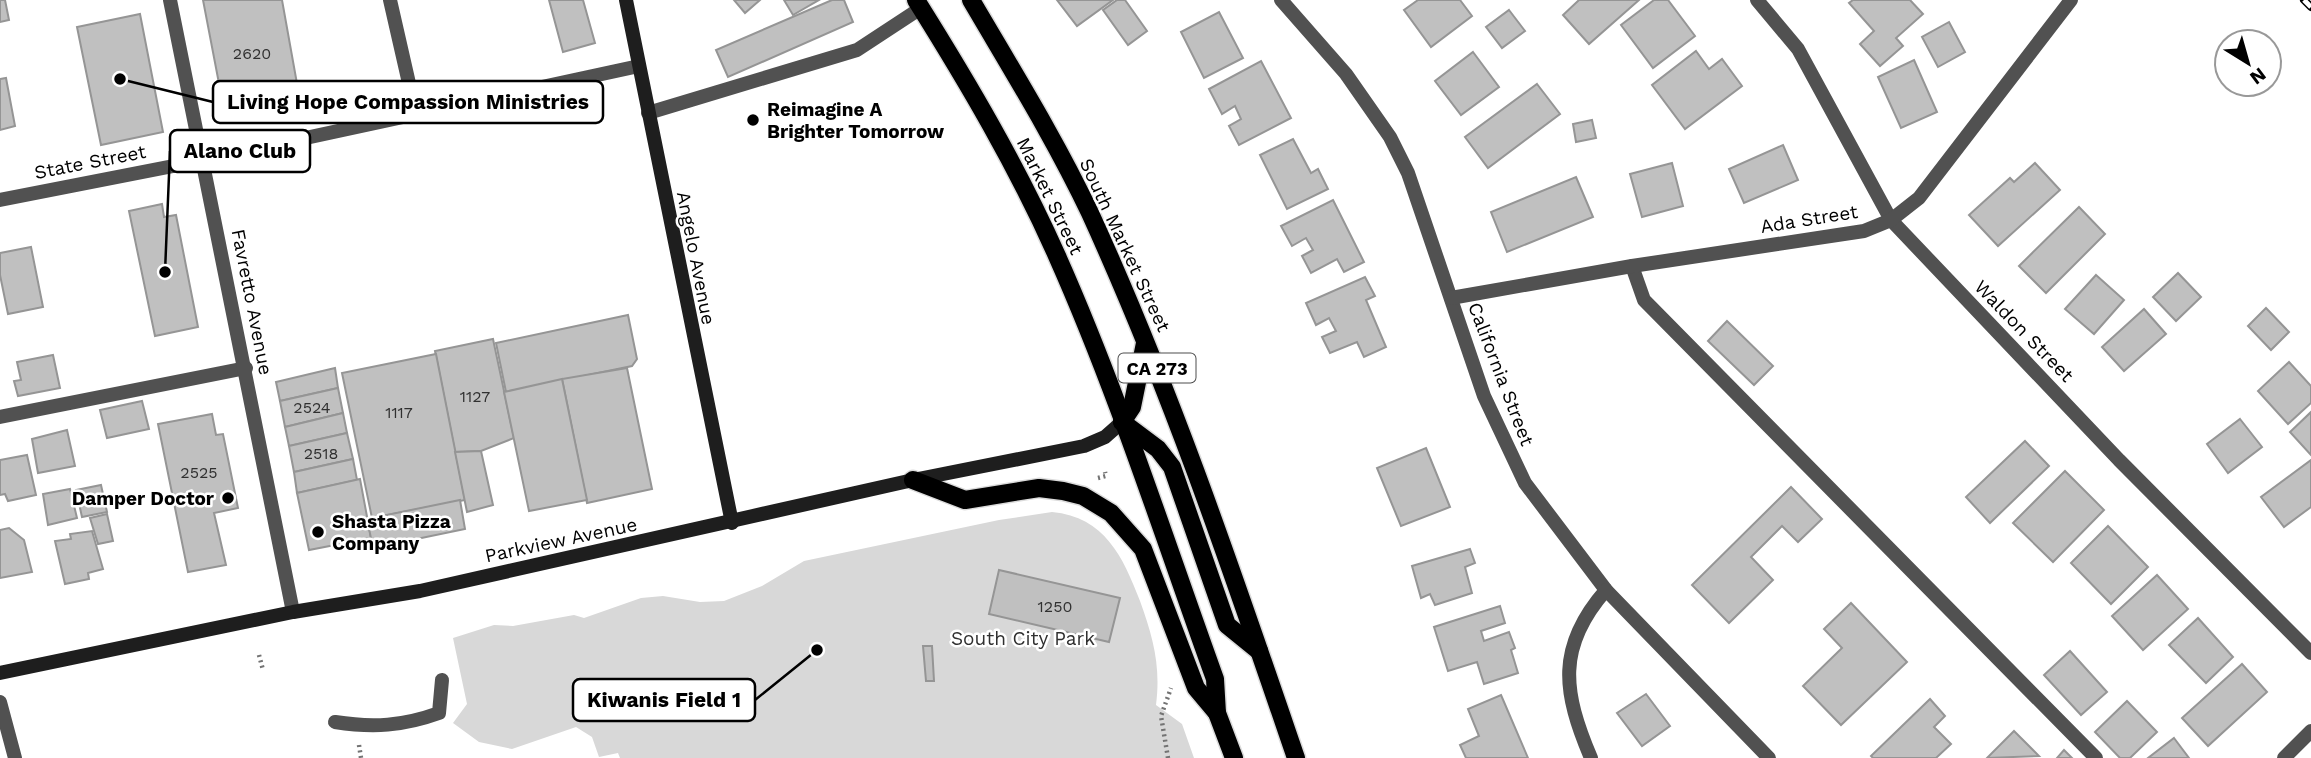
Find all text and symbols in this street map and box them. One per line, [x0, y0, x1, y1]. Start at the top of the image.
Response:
north arrow [2213, 28, 2283, 98]
house number: 2620 [233, 44, 271, 63]
text: N [2245, 63, 2270, 90]
callout: Living Hope Compassion Ministries [213, 81, 603, 123]
text: Living Hope Compassion Ministries [227, 89, 589, 114]
place label: Reimagine A Brighter Tomorrow [767, 98, 944, 143]
marker: Reimagine A Brighter Tomorrow [745, 112, 761, 128]
callout: Alano Club [170, 130, 310, 172]
street label: Market Street [1012, 134, 1088, 258]
text: Alano Club [184, 138, 296, 163]
street label: State Street [32, 140, 148, 184]
street label: South Market Street [1075, 155, 1175, 335]
street label: Angelo Avenue [672, 189, 720, 327]
street label: Ada Street [1759, 200, 1859, 238]
street label: Favretto Avenue [227, 227, 277, 377]
street label: Waldon Street [1970, 275, 2078, 387]
street label: California Street [1463, 299, 1539, 449]
road number: CA 273 [1118, 354, 1196, 382]
house number: 1127 [460, 387, 490, 406]
house number: 2524 [293, 398, 331, 417]
house number: 1117 [385, 403, 413, 422]
house number: 2518 [304, 444, 338, 463]
house number: 2525 [180, 463, 218, 482]
place label: Damper Doctor [72, 487, 215, 510]
marker: Damper Doctor [220, 490, 236, 506]
place label: Shasta Pizza Company [332, 510, 451, 555]
street label: Parkview Avenue [483, 513, 639, 567]
marker: Shasta Pizza Company [310, 524, 326, 540]
house number: 1250 [1038, 597, 1072, 616]
park label: South City Park [951, 627, 1095, 650]
callout: Kiwanis Field 1 [573, 679, 755, 721]
text: Kiwanis Field 1 [587, 687, 741, 712]

